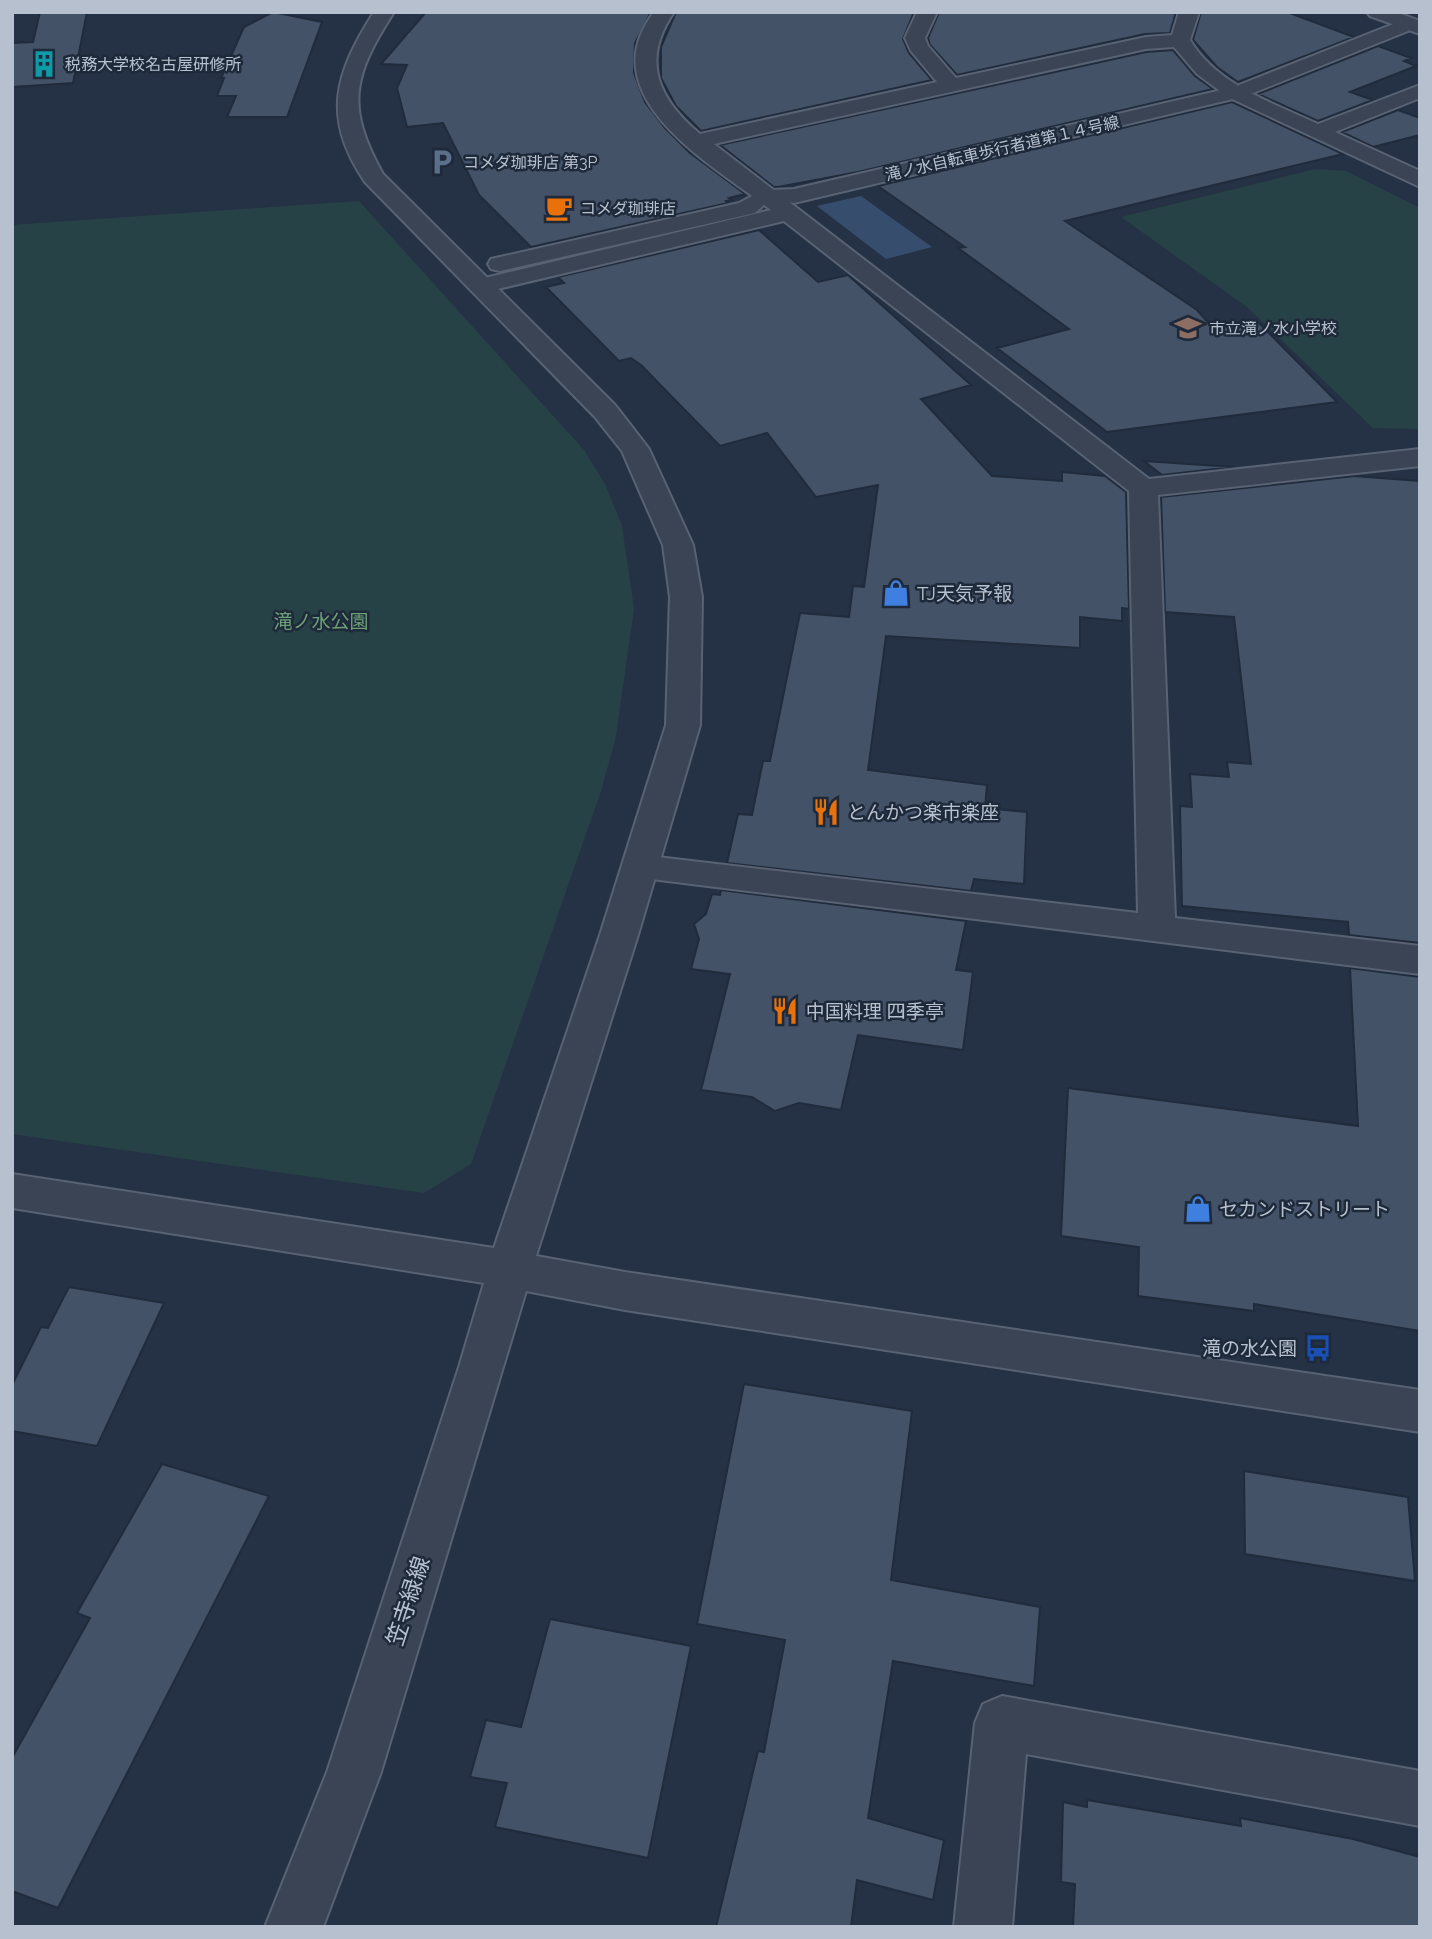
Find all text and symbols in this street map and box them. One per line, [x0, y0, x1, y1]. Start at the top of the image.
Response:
building icon: 税務大学校名古屋研修所 [29, 49, 59, 79]
place label: 税務大学校名古屋研修所 [65, 55, 241, 74]
street label: 滝ノ水自転車歩行者道第１４号線 [883, 112, 1121, 185]
parking icon: コメダ珈琲店 第3P [427, 147, 457, 177]
place label: コメダ珈琲店 第3P [463, 153, 598, 172]
cafe icon: コメダ珈琲店 [544, 193, 574, 223]
place label: コメダ珈琲店 [580, 199, 676, 218]
school or university icon: 市立滝ノ水小学校 [1173, 313, 1203, 343]
place label: 市立滝ノ水小学校 [1209, 319, 1337, 338]
shop icon: TJ天気予報 [881, 578, 911, 608]
place label: TJ天気予報 [917, 582, 1012, 604]
park label: 滝ノ水公園 [273, 610, 369, 632]
restaurant icon: とんかつ楽市楽座 [811, 797, 841, 827]
place label: とんかつ楽市楽座 [847, 801, 999, 823]
restaurant icon: 中国料理 四季亭 [770, 996, 800, 1026]
place label: 中国料理 四季亭 [806, 1000, 944, 1022]
shop icon: セカンドストリート [1183, 1194, 1213, 1224]
place label: セカンドストリート [1219, 1198, 1390, 1220]
bus stop icon: 滝の水公園 [1303, 1333, 1333, 1363]
place label: 滝の水公園 [1202, 1337, 1297, 1359]
street label: 笠寺緑線 [380, 1553, 435, 1649]

